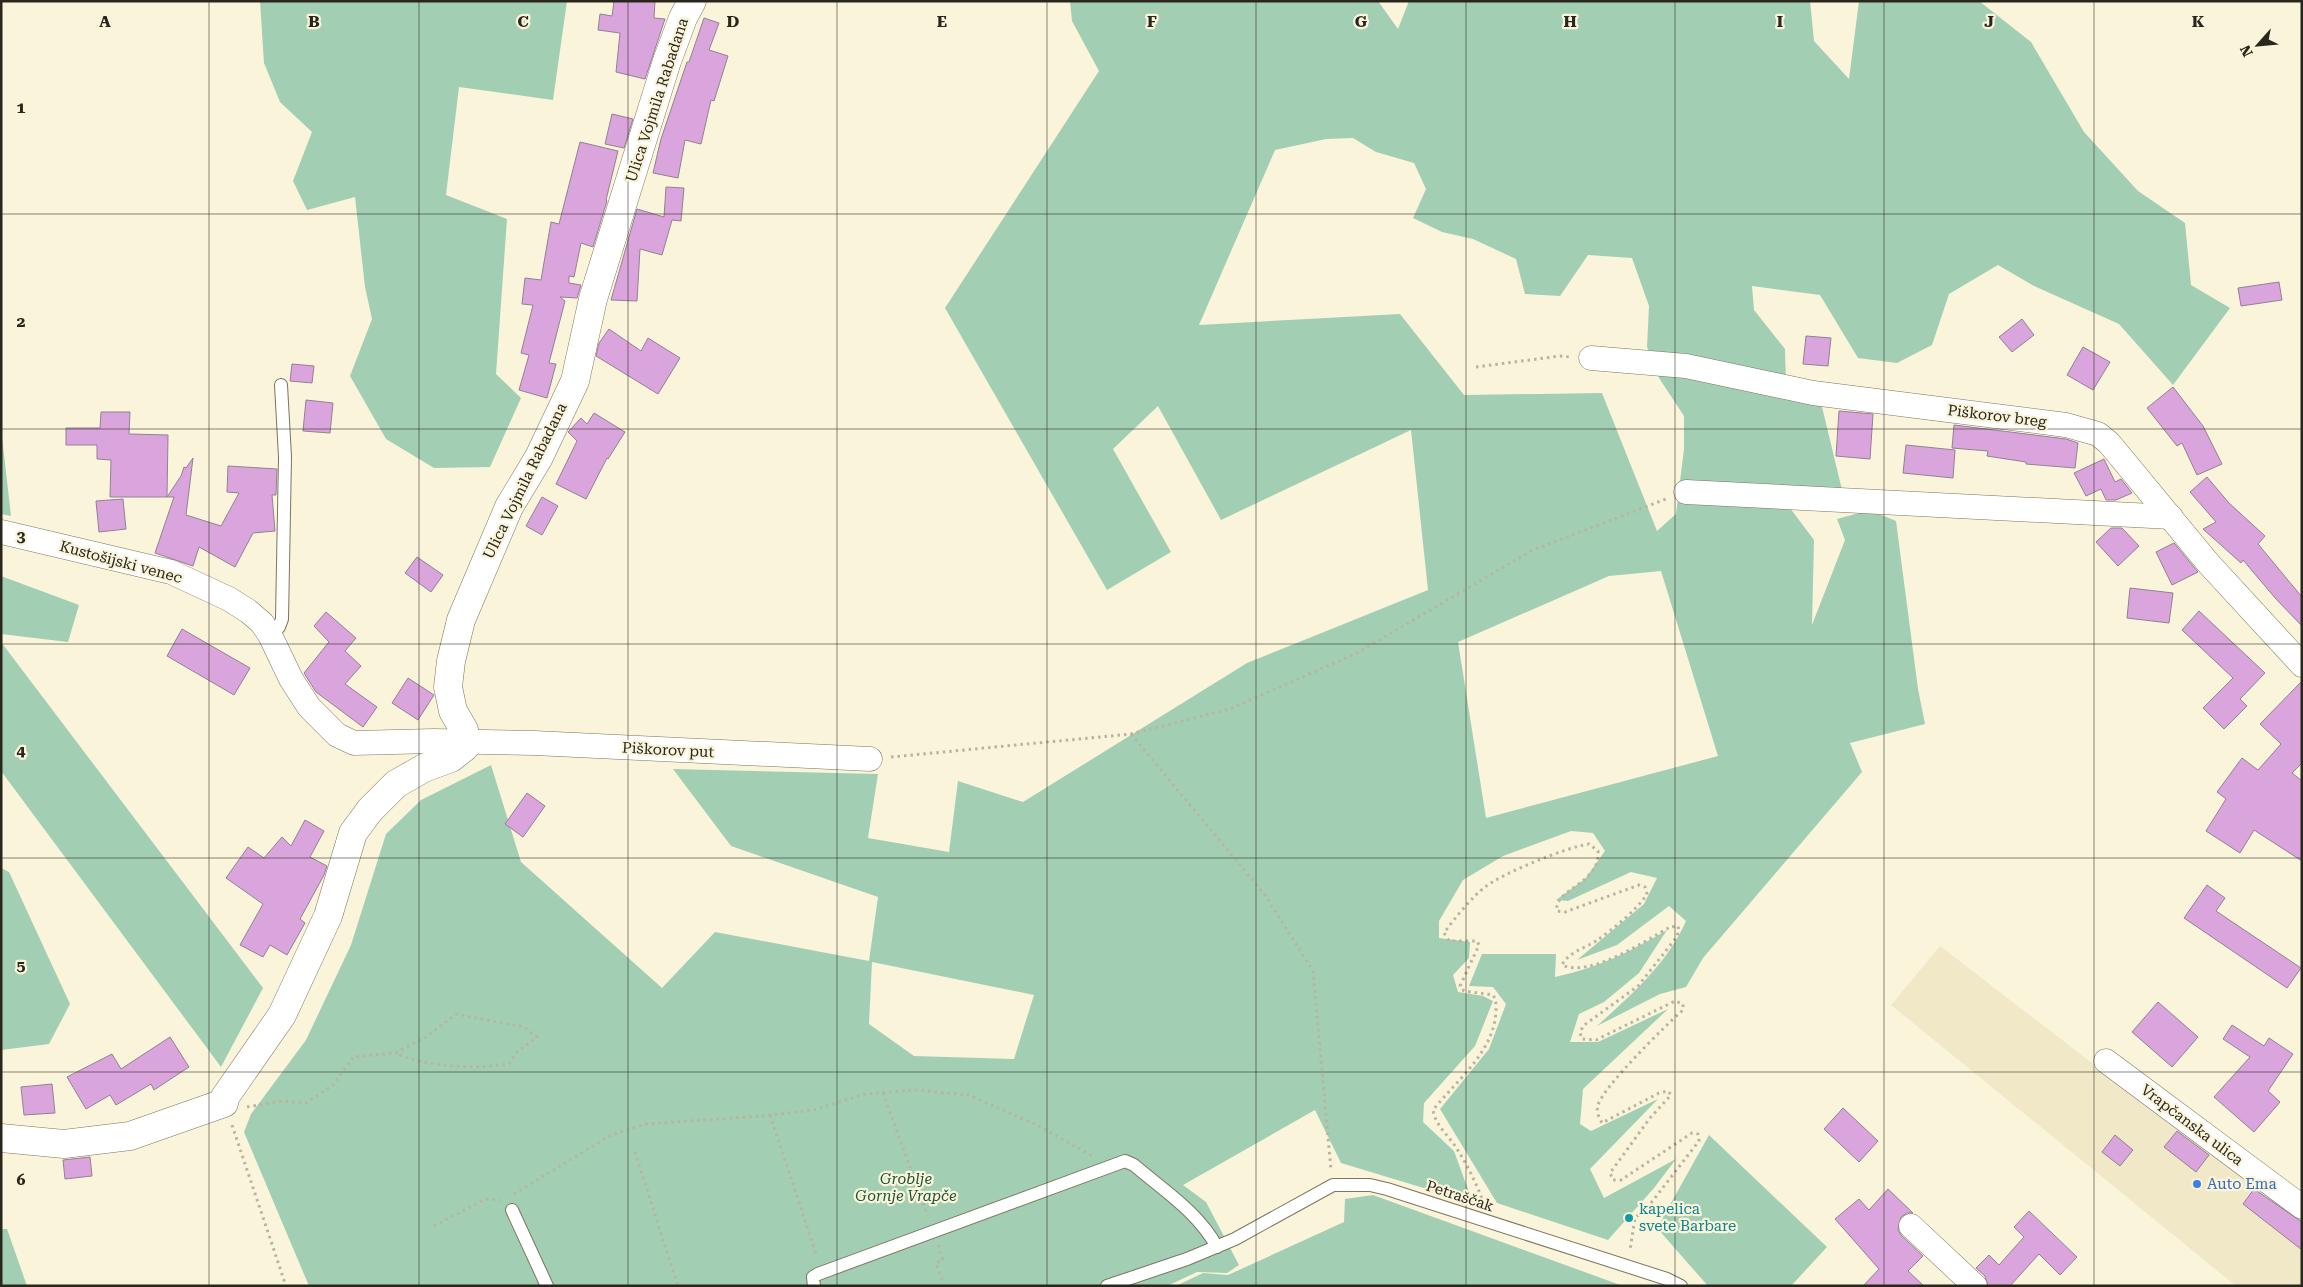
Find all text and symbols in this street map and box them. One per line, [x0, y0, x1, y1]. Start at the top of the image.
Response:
text: A [99, 12, 111, 31]
text: B [308, 12, 320, 31]
text: C [517, 12, 529, 31]
text: D [727, 12, 740, 31]
text: E [937, 12, 947, 31]
text: F [1147, 12, 1157, 31]
text: G [1355, 12, 1368, 31]
text: H [1563, 12, 1577, 31]
text: I [1777, 12, 1783, 31]
text: J [1984, 12, 1994, 31]
text: K [2192, 12, 2205, 31]
street label: Ulica Vojmila Rabadana [622, 16, 692, 184]
north arrow [2233, 20, 2283, 70]
text: N [2237, 42, 2256, 59]
text: 1 [17, 98, 26, 117]
text: 2 [17, 312, 26, 331]
street label: Ulica Vojmila Rabadana [479, 400, 571, 562]
street label: Piškorov breg [1946, 401, 2048, 431]
text: 3 [17, 527, 26, 546]
street label: Kustošijski venec [58, 537, 184, 587]
street label: Piškorov put [622, 739, 715, 761]
text: 4 [17, 741, 26, 760]
text: 5 [17, 956, 26, 975]
street label: Vrapčanska ulica [2137, 1081, 2247, 1169]
text: 6 [17, 1170, 26, 1189]
park label: Groblje Gornje Vrapče [855, 1170, 957, 1205]
place label: Auto Ema [2207, 1175, 2277, 1193]
street label: Petraščak [1424, 1177, 1497, 1216]
marker: Auto Ema [2191, 1178, 2203, 1190]
place label: kapelica svete Barbare [1639, 1200, 1736, 1235]
marker: kapelica svete Barbare [1623, 1212, 1635, 1224]

